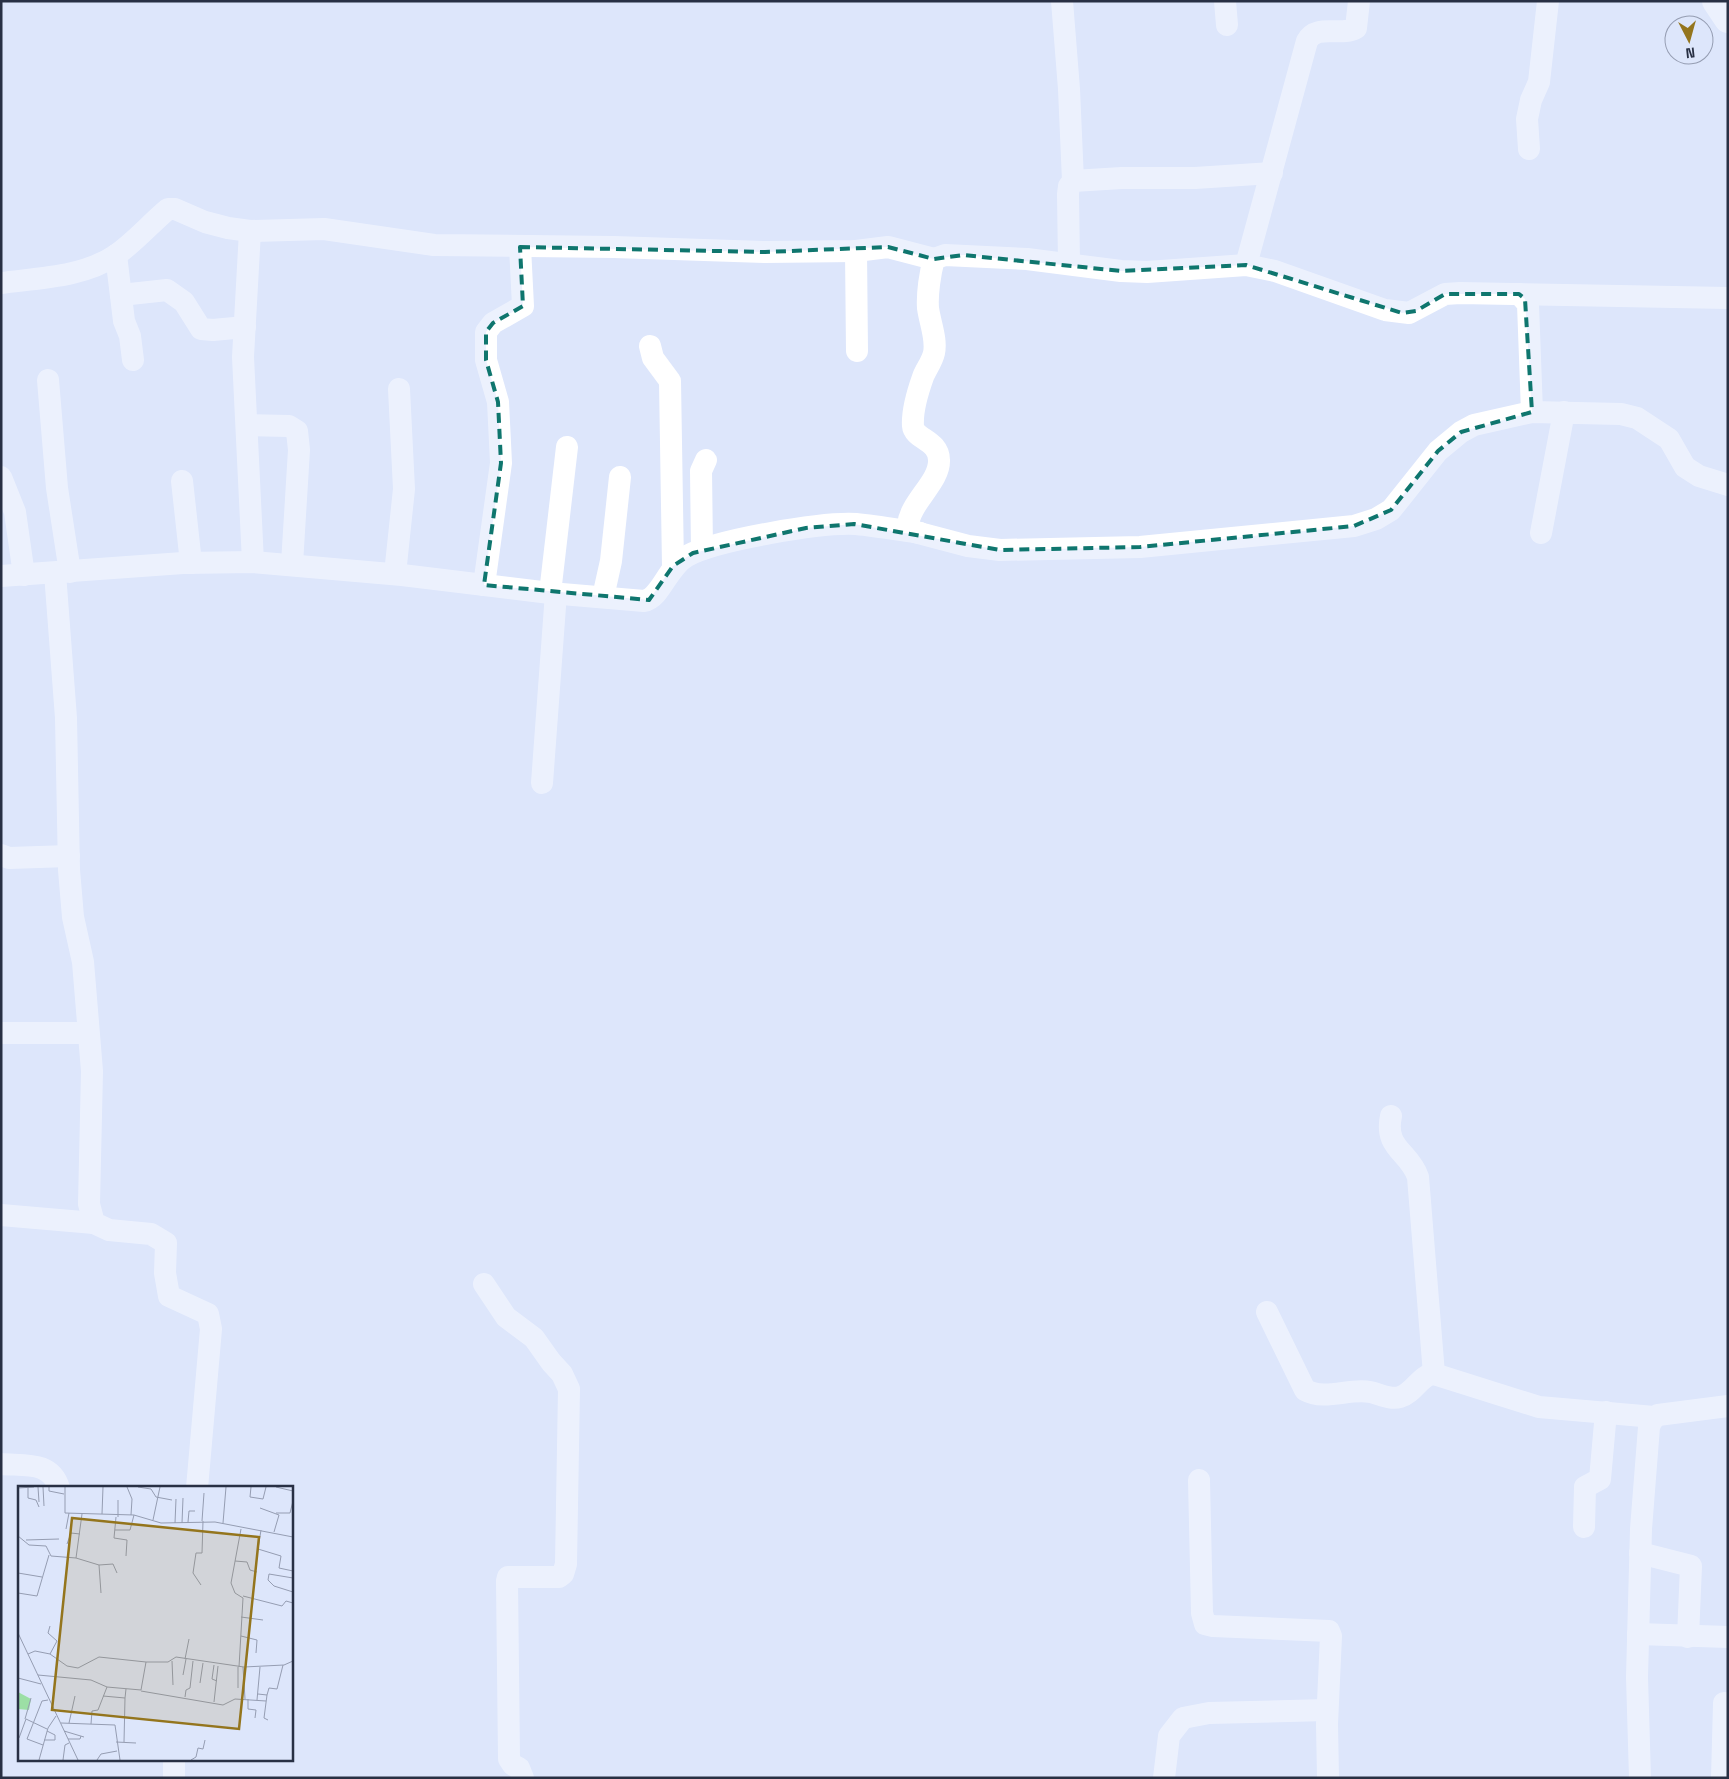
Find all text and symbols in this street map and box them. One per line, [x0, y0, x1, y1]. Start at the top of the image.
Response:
north arrow [1664, 15, 1714, 65]
text: N [1685, 43, 1696, 62]
inset map [18, 1486, 292, 1762]

